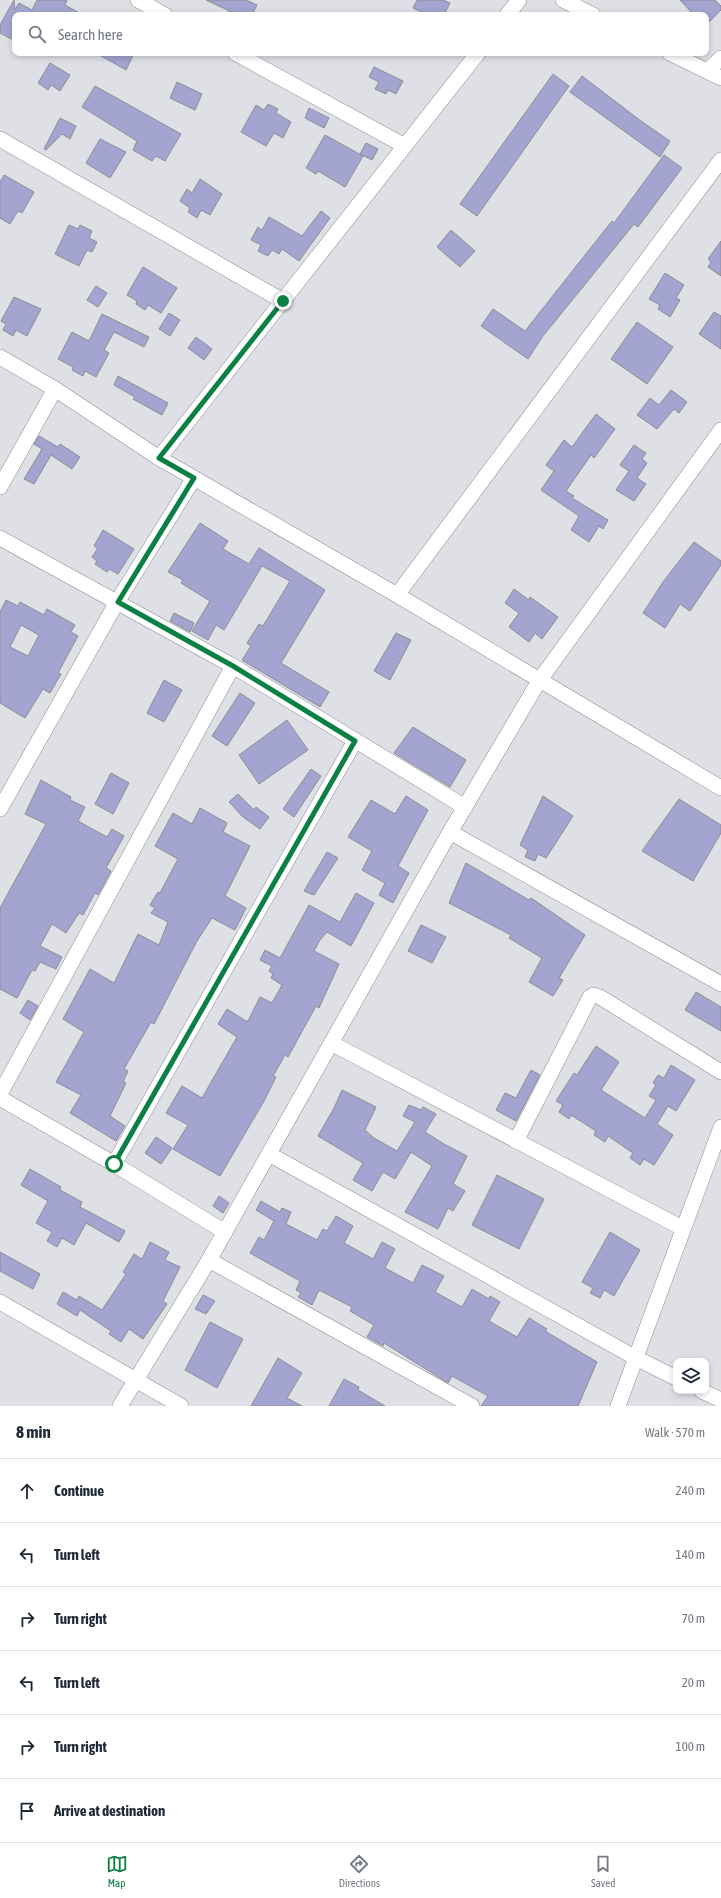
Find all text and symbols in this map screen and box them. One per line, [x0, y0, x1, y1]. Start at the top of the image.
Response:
search box [12, 12, 709, 56]
icon: search [26, 23, 48, 45]
text: Search here [58, 26, 123, 43]
route end [274, 292, 292, 310]
route start [105, 1155, 123, 1173]
map controls [673, 1358, 709, 1394]
button: layers [673, 1358, 709, 1394]
text: 8 min [16, 1422, 51, 1442]
text: Walk · 570 m [645, 1425, 705, 1440]
icon: ahead [16, 1480, 38, 1502]
text: Continue [54, 1482, 104, 1499]
text: 240 m [676, 1483, 705, 1498]
icon: left [16, 1544, 38, 1566]
text: Turn left [54, 1546, 100, 1563]
text: 140 m [676, 1547, 705, 1562]
icon: right [16, 1608, 38, 1630]
text: Turn right [54, 1610, 107, 1627]
text: 70 m [682, 1611, 705, 1626]
icon: left [16, 1672, 38, 1694]
text: Turn left [54, 1674, 100, 1691]
text: 20 m [682, 1675, 705, 1690]
icon: right [16, 1736, 38, 1758]
text: Turn right [54, 1738, 107, 1755]
text: 100 m [676, 1739, 705, 1754]
icon: arrive [16, 1800, 38, 1822]
text: Arrive at destination [54, 1802, 165, 1819]
tab: Map [106, 1853, 128, 1889]
tab: Directions [339, 1853, 380, 1889]
tab: Saved [591, 1853, 615, 1889]

